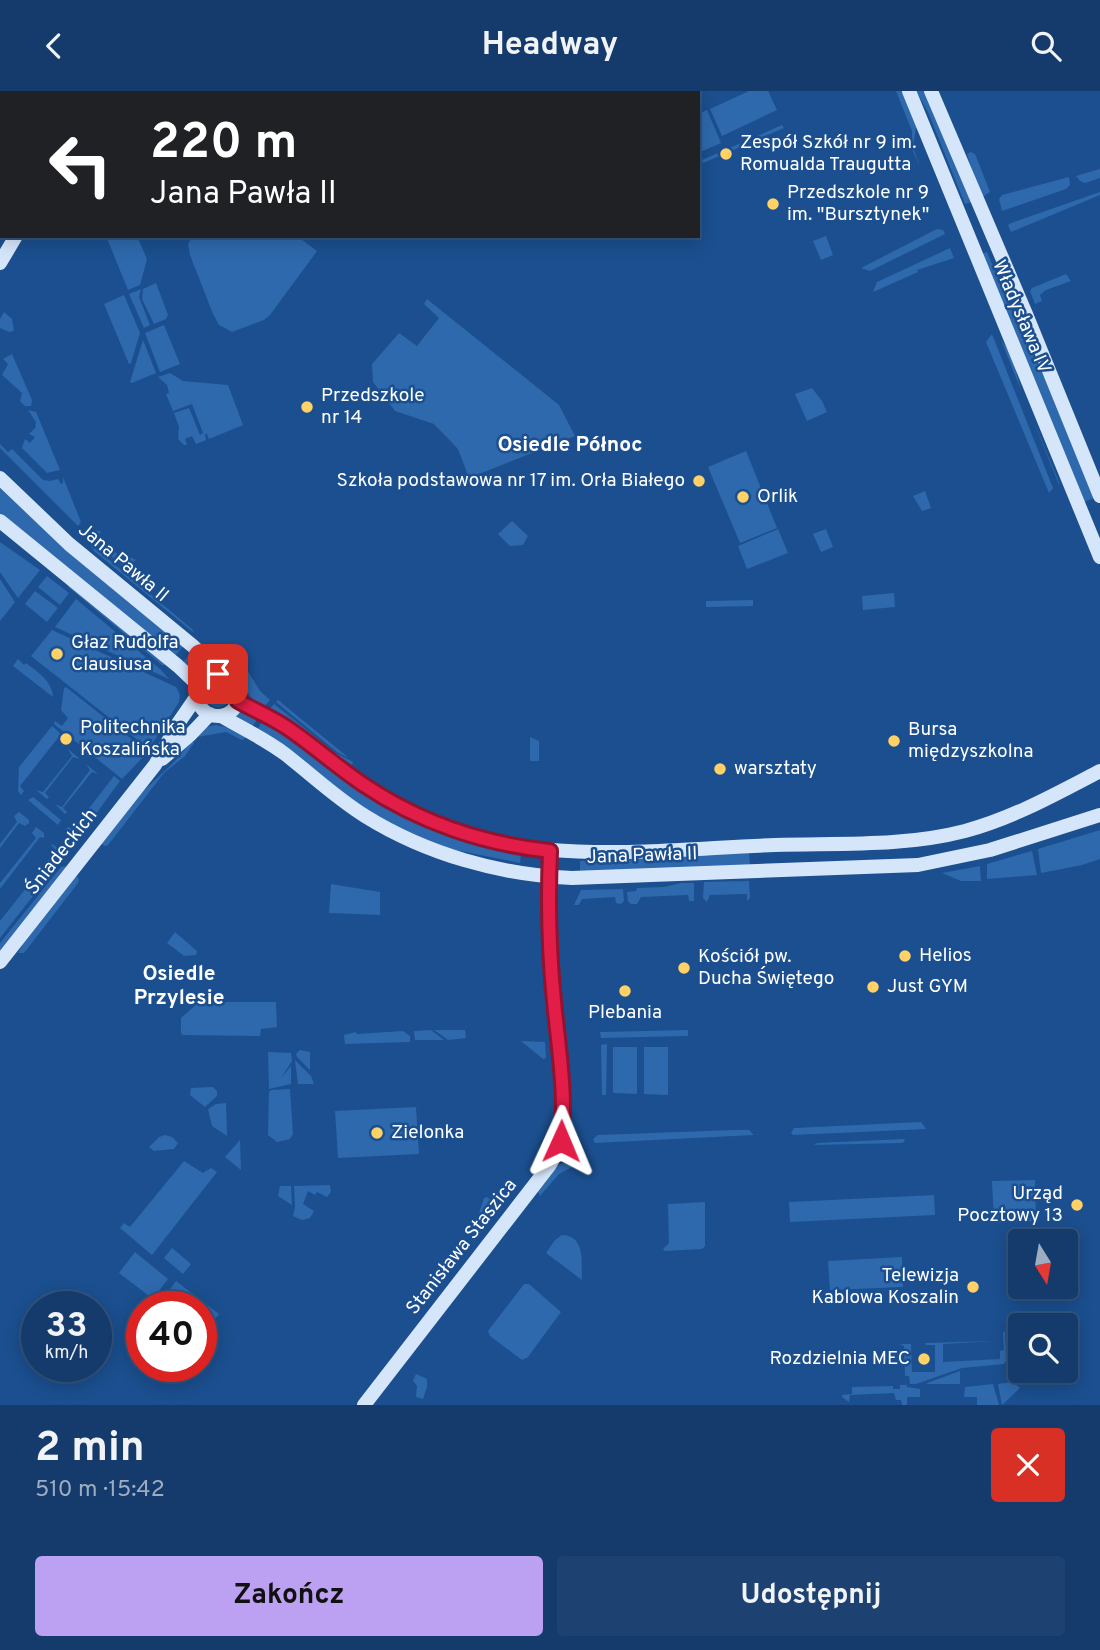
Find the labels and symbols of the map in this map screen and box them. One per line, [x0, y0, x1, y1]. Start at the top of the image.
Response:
place label: Zespół Szkół nr 9 im. Romualda Traugutta [740, 131, 917, 177]
marker: Zespół Szkół nr 9 im. Romualda Traugutta [718, 146, 734, 162]
place label: Przedszkole nr 9 im. "Bursztynek" [787, 181, 929, 227]
marker: Przedszkole nr 9 im. "Bursztynek" [765, 196, 781, 212]
street label: Władysława IV [986, 257, 1056, 377]
place label: Przedszkole nr 14 [321, 384, 424, 430]
marker: Przedszkole nr 14 [299, 399, 315, 415]
district label: Osiedle Północ [497, 432, 643, 459]
place label: Szkoła podstawowa nr 17 im. Orła Białego [337, 469, 685, 493]
marker: Szkoła podstawowa nr 17 im. Orła Białego [691, 473, 707, 489]
place label: Orlik [757, 485, 798, 509]
marker: Orlik [735, 489, 751, 505]
street label: Jana Pawła II [73, 518, 173, 608]
place label: Głaz Rudolfa Clausiusa [71, 631, 179, 677]
pin [188, 644, 248, 704]
marker: Głaz Rudolfa Clausiusa [49, 646, 65, 662]
place label: Politechnika Koszalińska [80, 716, 186, 762]
place label: Bursa międzyszkolna [908, 718, 1033, 764]
marker: Politechnika Koszalińska [58, 731, 74, 747]
marker: Bursa międzyszkolna [886, 733, 902, 749]
place label: warsztaty [734, 757, 817, 781]
marker: warsztaty [712, 761, 728, 777]
street label: Śniadeckich [20, 803, 103, 900]
street label: Jana Pawła II [586, 842, 698, 870]
place label: Helios [919, 944, 972, 968]
place label: Kościół pw. Ducha Świętego [698, 945, 834, 991]
marker: Helios [897, 948, 913, 964]
marker: Kościół pw. Ducha Świętego [676, 960, 692, 976]
district label: Osiedle Przylesie [134, 961, 224, 1012]
place label: Just GYM [887, 975, 968, 999]
marker: Just GYM [865, 979, 881, 995]
marker: Plebania [617, 983, 633, 999]
place label: Plebania [588, 1001, 662, 1025]
position arrow [524, 1104, 598, 1178]
place label: Zielonka [391, 1121, 464, 1145]
marker: Zielonka [369, 1125, 385, 1141]
street label: Stanisława Staszica [401, 1174, 523, 1320]
place label: Urząd Pocztowy 13 [957, 1182, 1063, 1228]
marker: Urząd Pocztowy 13 [1069, 1197, 1085, 1213]
north arrow [1008, 1229, 1078, 1299]
place label: Telewizja Kablowa Koszalin [812, 1264, 959, 1310]
marker: Telewizja Kablowa Koszalin [965, 1279, 981, 1295]
speed limit sign: 40 [126, 1291, 217, 1382]
place label: Rozdzielnia MEC [769, 1347, 910, 1371]
marker: Rozdzielnia MEC [916, 1351, 932, 1367]

